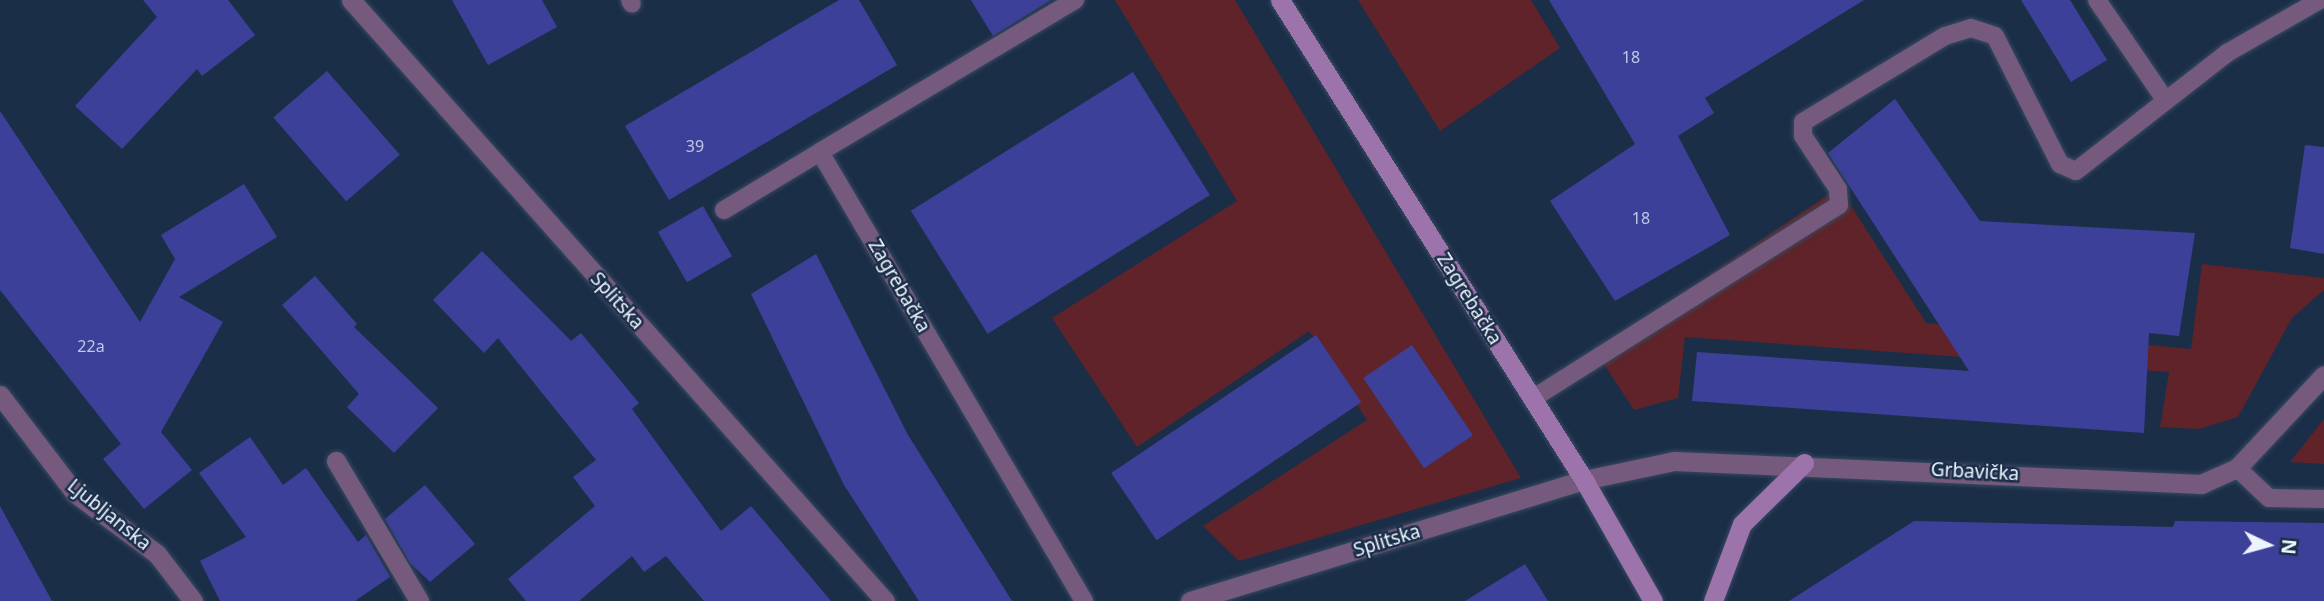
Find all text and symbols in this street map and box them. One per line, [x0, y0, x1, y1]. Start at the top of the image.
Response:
house number: 18 [1622, 47, 1640, 67]
house number: 39 [686, 136, 704, 156]
house number: 18 [1632, 208, 1650, 228]
street label: Zagrebačka [863, 235, 935, 337]
street label: Zagrebačka [1432, 249, 1506, 349]
street label: Splitska [586, 268, 648, 334]
house number: 22a [77, 336, 105, 356]
street label: Grbavička [1930, 458, 2020, 486]
street label: Ljubljanska [63, 475, 155, 555]
north arrow [2233, 510, 2303, 580]
street label: Splitska [1351, 520, 1423, 562]
text: N [2275, 538, 2303, 556]

